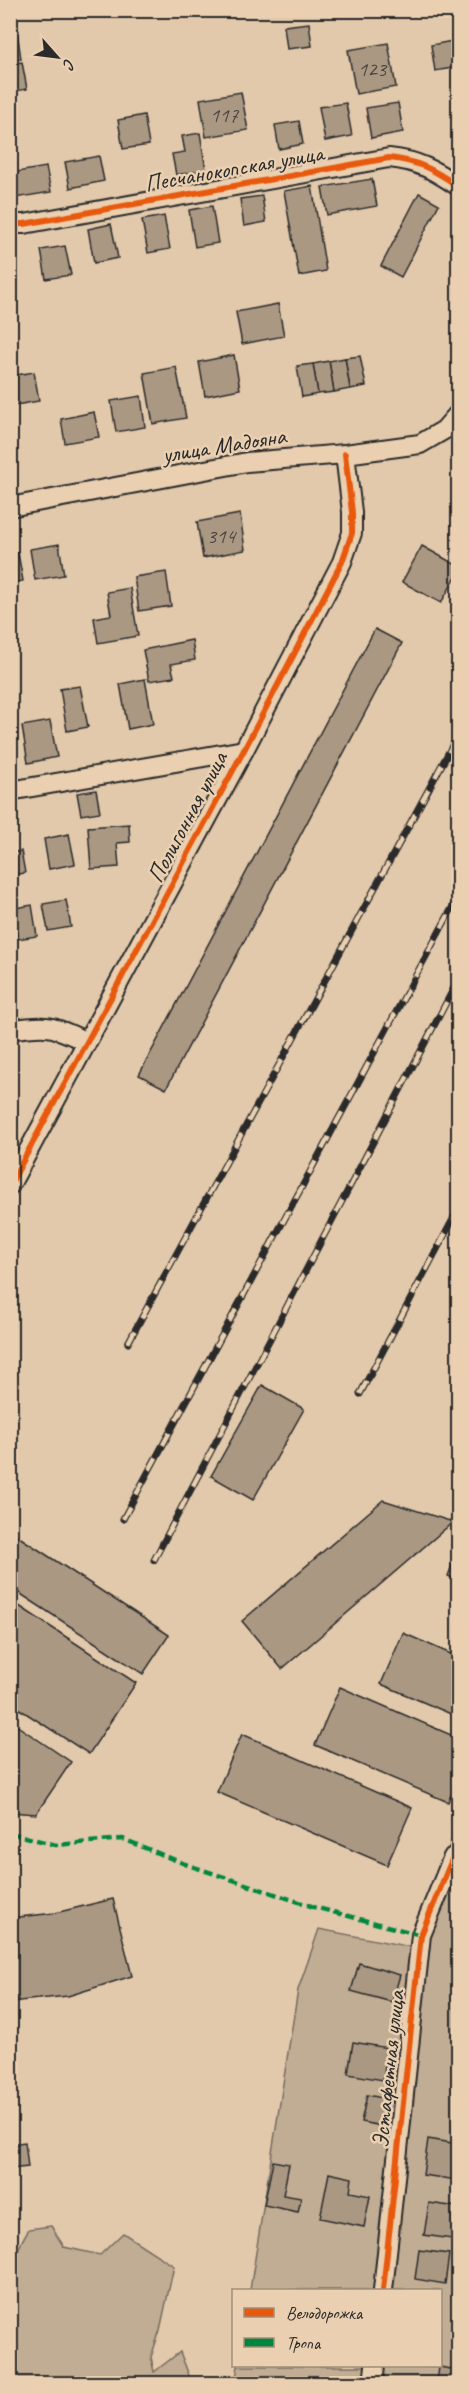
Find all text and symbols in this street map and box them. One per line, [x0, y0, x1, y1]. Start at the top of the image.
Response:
north arrow [27, 27, 87, 87]
text: С [58, 55, 80, 74]
house number: 123 [358, 56, 388, 82]
house number: 117 [210, 102, 240, 128]
street label: Песчанокопская улица [142, 137, 328, 198]
street label: улица Мадояна [158, 420, 289, 470]
house number: 314 [207, 523, 238, 549]
street label: Полигонная улица [140, 745, 235, 888]
street label: Эстафетная улица [365, 1987, 411, 2149]
legend [232, 2289, 442, 2367]
text: Велодорожка [286, 2302, 364, 2324]
text: Тропа [286, 2332, 322, 2354]

